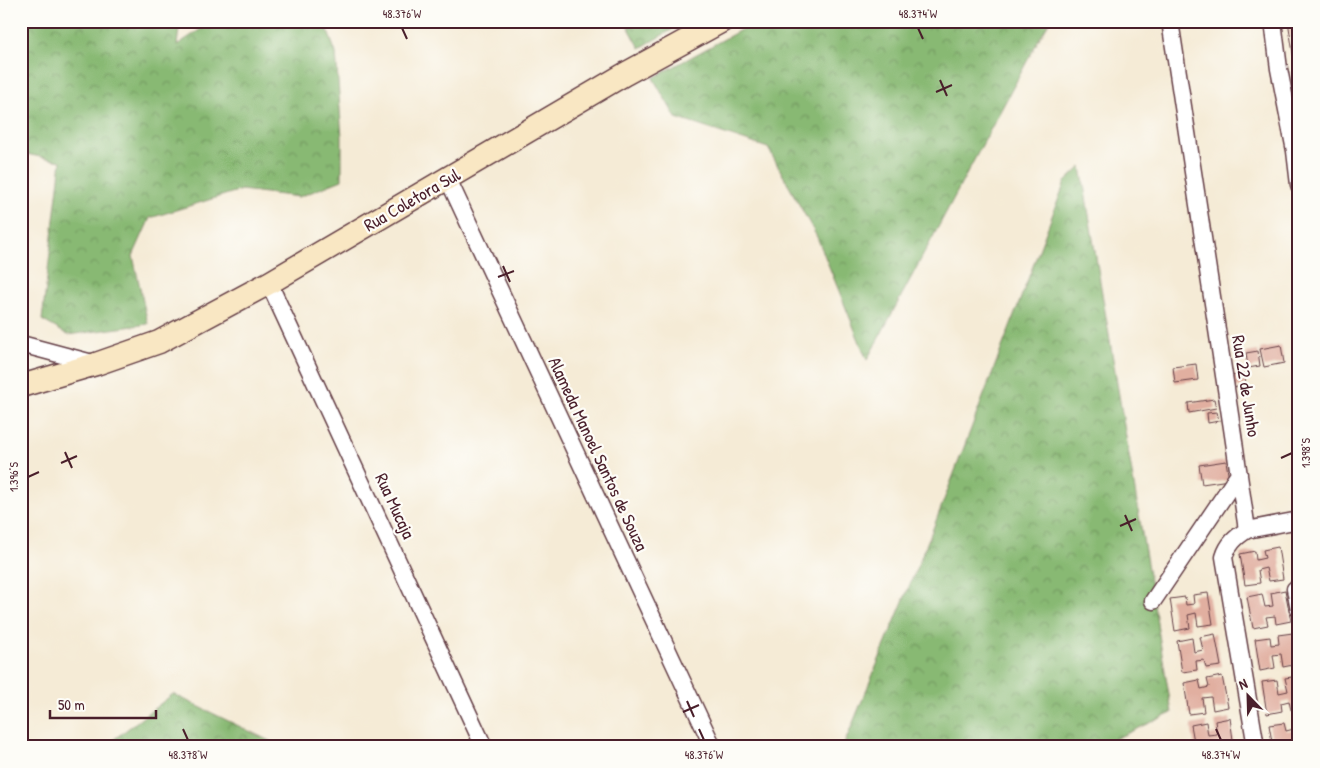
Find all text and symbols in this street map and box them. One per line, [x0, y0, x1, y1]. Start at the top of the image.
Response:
text: 48.376°W [383, 5, 422, 22]
text: 48.374°W [899, 5, 938, 22]
street label: Rua Coletora Sul [359, 162, 465, 237]
street label: Rua 22 de Junho [1226, 333, 1267, 439]
street label: Alameda Manoel Santos de Souza [542, 353, 654, 555]
text: 1.398°S [1297, 437, 1314, 468]
text: 1.396°S [5, 462, 22, 492]
street label: Rua Mucaja [369, 469, 422, 543]
north arrow [1222, 670, 1272, 720]
text: N [1236, 673, 1250, 694]
scale bar [50, 688, 156, 720]
text: 50 m [58, 694, 85, 715]
text: 48.378°W [169, 746, 208, 763]
text: 48.376°W [685, 746, 724, 763]
text: 48.374°W [1202, 746, 1241, 763]

